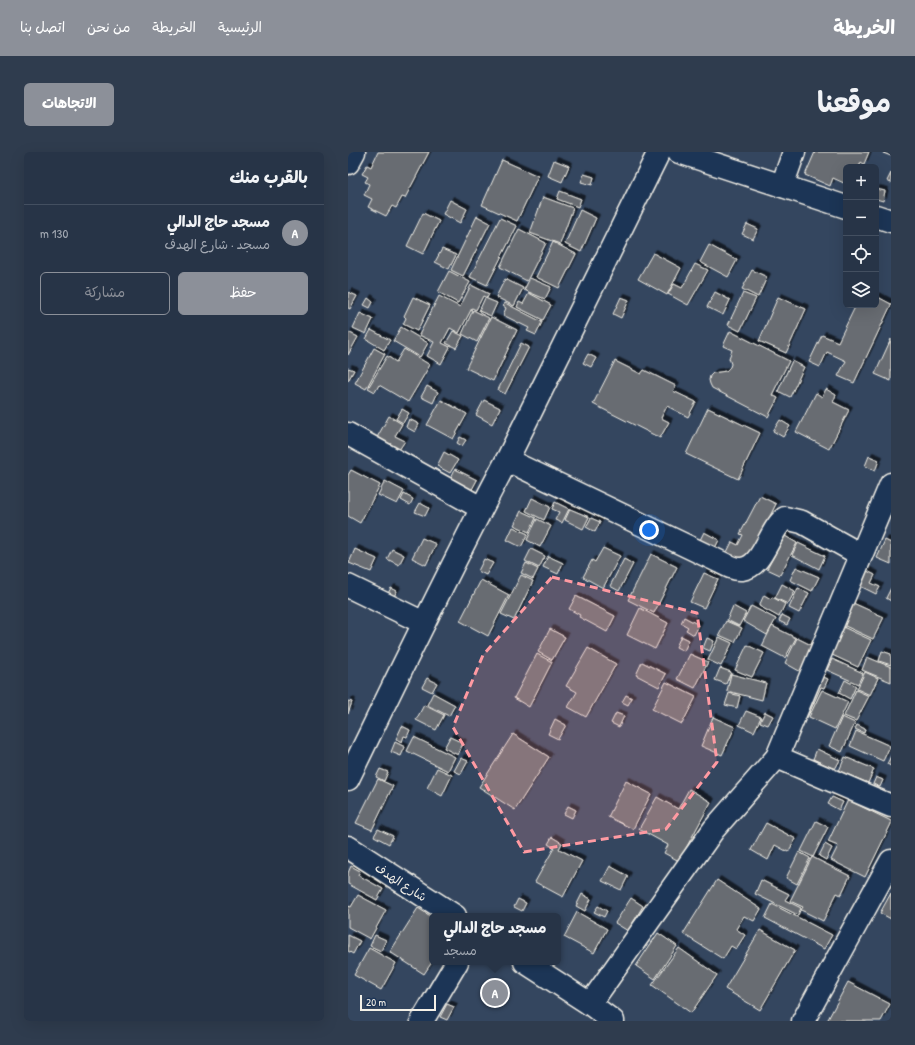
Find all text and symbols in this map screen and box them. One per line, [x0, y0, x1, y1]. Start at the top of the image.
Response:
text: الخريطة [833, 14, 895, 40]
text: اتصل بنا [20, 17, 65, 36]
text: من نحن [87, 17, 130, 36]
text: الخريطة [152, 17, 196, 36]
text: الرئيسية [218, 17, 262, 36]
button: الاتجاهات [24, 83, 114, 126]
text: موقعنا [817, 83, 891, 121]
map controls [843, 164, 879, 308]
button: + [843, 164, 879, 200]
text: بالقرب منك [230, 165, 308, 188]
button: − [843, 200, 879, 236]
text: مسجد حاج الدالي [167, 211, 270, 232]
text: 130 m [40, 224, 68, 242]
text: A [292, 224, 298, 242]
text: مسجد · شارع الهدف [165, 235, 270, 253]
button: locate [843, 236, 879, 272]
button: مشاركة [40, 272, 170, 315]
button: حفظ [178, 272, 308, 315]
button: layers [843, 272, 879, 308]
your location [639, 520, 659, 540]
street label: شارع الهدف [371, 859, 430, 906]
popup [429, 913, 561, 965]
text: مسجد حاج الدالي [443, 917, 547, 938]
text: مسجد [443, 941, 477, 959]
pin: A [482, 978, 508, 1008]
scale bar [360, 993, 436, 1012]
text: 20 m [366, 995, 386, 1009]

